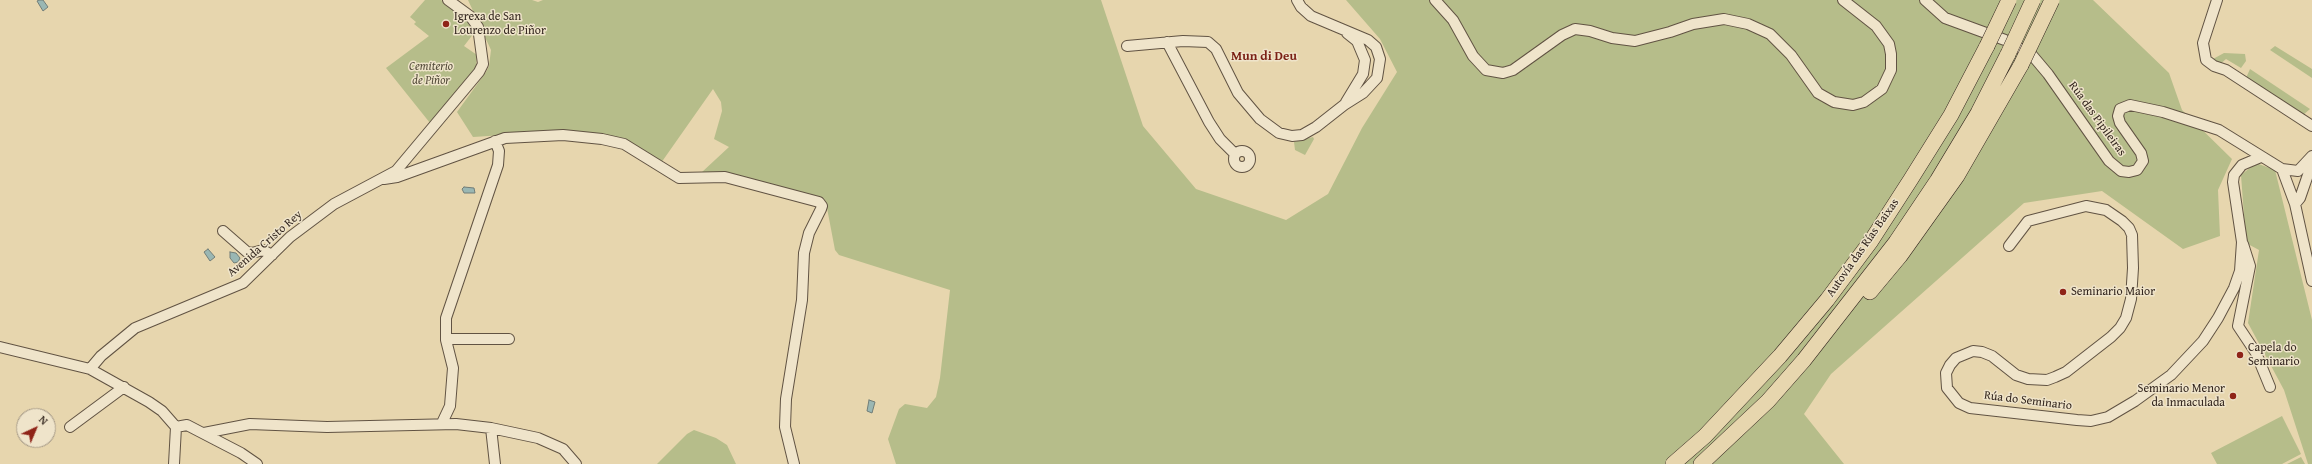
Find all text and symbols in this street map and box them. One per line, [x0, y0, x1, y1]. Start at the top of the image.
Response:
place label: Igrexa de San Lourenzo de Piñor [454, 10, 546, 38]
marker: Igrexa de San Lourenzo de Piñor [441, 19, 451, 29]
district label: Mun di Deu [1231, 49, 1297, 65]
park label: Cemiterio de Piñor [409, 60, 453, 88]
street label: Rúa das Pipileiras [2065, 79, 2129, 159]
street label: Autovía das Rías Baixas [1824, 196, 1902, 300]
street label: Avenida Cristo Rey [225, 208, 305, 280]
place label: Seminario Maior [2071, 285, 2155, 299]
marker: Seminario Maior [2058, 287, 2068, 297]
place label: Capela do Seminario [2248, 341, 2300, 369]
marker: Capela do Seminario [2235, 350, 2245, 360]
place label: Seminario Menor da Inmaculada [2138, 382, 2225, 410]
street label: Rúa do Seminario [1983, 388, 2073, 414]
marker: Seminario Menor da Inmaculada [2228, 391, 2238, 401]
north arrow [16, 408, 56, 448]
text: N [35, 412, 52, 428]

